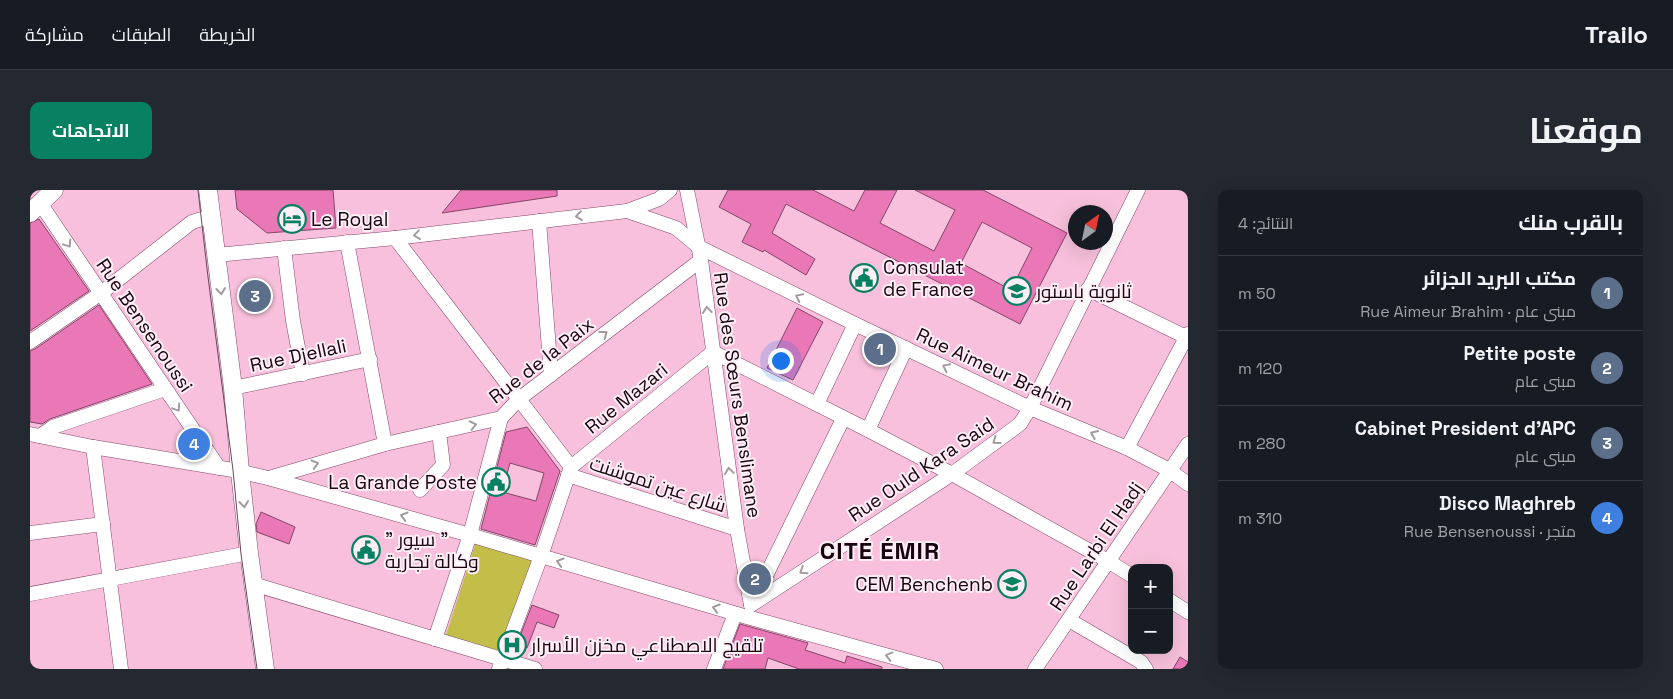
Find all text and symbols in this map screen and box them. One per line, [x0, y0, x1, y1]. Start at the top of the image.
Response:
text: Trailo [1585, 19, 1648, 50]
text: مشاركة [25, 23, 84, 46]
text: الطبقات [112, 23, 171, 46]
text: الخريطة [199, 23, 256, 46]
button: الاتجاهات [30, 102, 152, 159]
text: موقعنا [1529, 109, 1643, 153]
hotel icon: Le Royal [277, 204, 307, 234]
north arrow [1068, 205, 1113, 250]
place label: Le Royal [311, 207, 388, 232]
text: بالقرب منك [1519, 209, 1623, 236]
one-way arrow [574, 211, 583, 221]
text: النتائج: 4 [1238, 213, 1293, 234]
one-way arrow [413, 229, 421, 240]
one-way arrow [62, 238, 71, 248]
street label: Rue Bensenoussi [91, 254, 199, 397]
place label: Consulat de France [883, 255, 974, 302]
public building icon: Consulat de France [849, 263, 879, 293]
text: مكتب البريد الجزائر [1422, 266, 1576, 291]
street label: Rue des Sœurs Benslimane [708, 271, 767, 519]
school or university icon: ثانوية باستور [1002, 276, 1032, 306]
pin: 3 [239, 277, 271, 315]
place label: ثانوية باستور [1035, 279, 1132, 304]
text: 50 m [1238, 283, 1276, 304]
text: 1 [1603, 283, 1611, 304]
one-way arrow [215, 287, 226, 295]
one-way arrow [796, 293, 805, 303]
text: مبنى عام · Rue Aimeur Brahim [1360, 301, 1576, 322]
one-way arrow [702, 305, 713, 313]
street label: Rue de la Paix [484, 312, 599, 409]
street label: Rue Aimeur Brahim [912, 322, 1077, 417]
pin: 1 [864, 330, 896, 368]
one-way arrow [598, 332, 607, 340]
street label: Rue Djellali [248, 333, 349, 378]
text: Petite poste [1463, 341, 1576, 366]
your location [768, 348, 794, 374]
street label: Rue Mazari [580, 357, 673, 439]
text: 120 m [1238, 358, 1282, 379]
text: 2 [1602, 358, 1612, 379]
one-way arrow [942, 363, 951, 374]
text: مبنى عام [1515, 371, 1576, 392]
one-way arrow [171, 402, 180, 412]
street label: Rue Ould Kara Said [844, 411, 999, 527]
text: Cabinet President d'APC [1355, 416, 1576, 441]
one-way arrow [468, 420, 477, 430]
pin: 4 [178, 425, 210, 463]
one-way arrow [1090, 430, 1099, 440]
text: 280 m [1238, 433, 1286, 454]
text: 3 [1602, 433, 1612, 454]
one-way arrow [993, 436, 1002, 444]
text: مبنى عام [1515, 446, 1576, 467]
street label: شارع عين تموشنت [586, 451, 729, 519]
one-way arrow [310, 460, 319, 470]
one-way arrow [724, 466, 735, 474]
public building icon: La Grande Poste [481, 467, 511, 497]
place label: La Grande Poste [328, 470, 477, 495]
street label: Rue Larbi El Hadj [1044, 477, 1149, 616]
text: Disco Maghreb [1439, 491, 1576, 516]
one-way arrow [238, 501, 249, 509]
text: 310 m [1238, 508, 1282, 529]
text: 4 [1602, 508, 1612, 529]
one-way arrow [400, 512, 409, 522]
text: متجر · Rue Bensenoussi [1404, 521, 1576, 542]
place label: " سيور " وكالة تجارية [385, 527, 479, 574]
public building icon: " سيور " وكالة تجارية [351, 535, 381, 565]
district label: CITÉ ÉMIR [820, 535, 940, 566]
one-way arrow [556, 557, 565, 567]
pin: 2 [739, 560, 771, 598]
map controls [1128, 564, 1173, 654]
button: + [1128, 564, 1173, 609]
one-way arrow [799, 565, 809, 574]
school or university icon: CEM Benchenb [997, 569, 1027, 599]
place label: CEM Benchenb [855, 572, 993, 597]
one-way arrow [712, 604, 720, 614]
button: − [1128, 609, 1173, 654]
hospital icon: تلقيح الاصطناعي مخزن الأسرار [497, 630, 527, 660]
place label: تلقيح الاصطناعي مخزن الأسرار [530, 633, 763, 660]
one-way arrow [885, 651, 894, 662]

